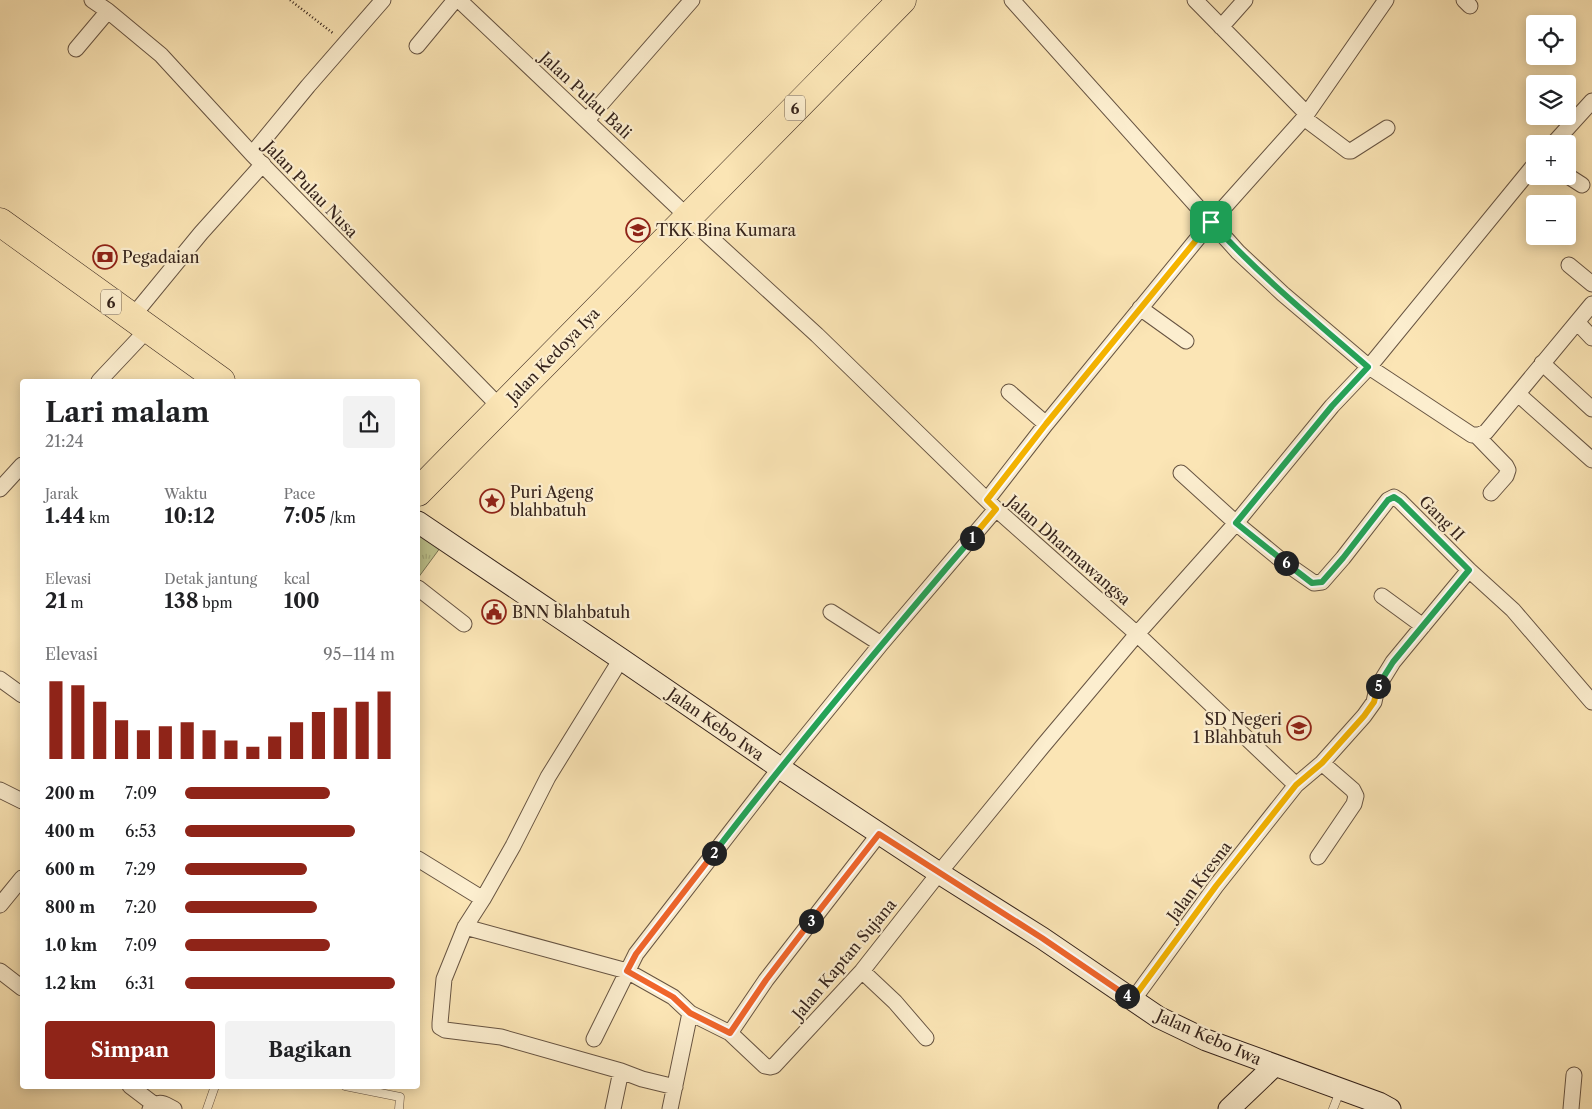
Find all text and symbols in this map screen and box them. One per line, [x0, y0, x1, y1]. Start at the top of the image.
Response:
map controls [1526, 15, 1576, 245]
button: locate [1526, 15, 1576, 65]
street label: Jalan Pulau Bali [534, 45, 636, 143]
button: layers [1526, 75, 1576, 125]
road number: 6 [785, 96, 805, 120]
street label: Jalan Pulau Nusa [258, 134, 363, 242]
button: + [1526, 135, 1576, 185]
button: − [1526, 195, 1576, 245]
pin [1190, 201, 1232, 243]
icon: arrive [1197, 208, 1225, 236]
school or university icon: TKK Bina Kumara [625, 217, 651, 243]
place label: TKK Bina Kumara [656, 220, 797, 240]
bank icon: Pegadaian [92, 244, 118, 270]
place label: Pegadaian [122, 247, 199, 267]
road number: 6 [101, 290, 121, 314]
street label: Jalan Kedoya Iya [500, 303, 604, 409]
text: Lari malam [45, 395, 209, 429]
button: share [343, 396, 395, 448]
text: 21:24 [45, 431, 84, 451]
place label: Puri Ageng blahbatuh [510, 482, 594, 520]
text: Jarak [45, 485, 78, 503]
text: Waktu [164, 485, 207, 503]
text: Pace [284, 485, 315, 503]
place icon: Puri Ageng blahbatuh [479, 488, 505, 514]
street label: Jalan Dharmawangsa [1001, 489, 1135, 610]
street label: Gang II [1415, 491, 1469, 545]
text: 1.44 [45, 503, 85, 528]
text: 10:12 [164, 503, 215, 528]
text: 7:05 [284, 503, 326, 528]
text: km [85, 509, 110, 527]
text: /km [326, 509, 356, 527]
pin: 1 [960, 526, 984, 550]
text: 1 [969, 529, 976, 547]
pin: 6 [1274, 550, 1298, 576]
text: 6 [1282, 554, 1291, 572]
text: Elevasi [45, 570, 91, 588]
text: Detak jantung [164, 570, 257, 588]
text: kcal [284, 570, 310, 588]
text: 21 [45, 588, 67, 613]
text: 138 [164, 588, 199, 613]
text: 100 [284, 588, 320, 613]
text: m [67, 594, 84, 612]
text: bpm [199, 594, 232, 612]
public building icon: BNN blahbatuh [481, 599, 507, 625]
place label: BNN blahbatuh [512, 602, 630, 622]
text: Elevasi [45, 644, 98, 664]
text: 95–114 m [323, 644, 395, 664]
pin: 5 [1366, 674, 1390, 698]
text: 5 [1375, 677, 1382, 695]
street label: Jalan Kebo Iwa [662, 682, 768, 765]
place label: SD Negeri 1 Blahbatuh [1193, 709, 1282, 747]
school or university icon: SD Negeri 1 Blahbatuh [1286, 715, 1312, 741]
text: 200 m [45, 783, 95, 803]
text: 7:09 [125, 783, 157, 803]
text: 400 m [45, 821, 95, 841]
text: 6:53 [125, 821, 156, 841]
street label: Jalan Kresna [1161, 837, 1236, 927]
pin: 2 [702, 840, 726, 866]
text: 2 [710, 844, 719, 862]
text: 600 m [45, 859, 95, 879]
text: 7:29 [125, 859, 156, 879]
street label: Jalan Kaptan Sujana [786, 894, 901, 1026]
text: 800 m [45, 897, 95, 917]
text: 7:20 [125, 897, 157, 917]
pin: 3 [798, 908, 824, 934]
text: 3 [808, 912, 815, 930]
text: 1.0 km [45, 935, 97, 955]
text: 7:09 [125, 935, 157, 955]
text: 1.2 km [45, 973, 97, 993]
text: 6:31 [125, 973, 154, 993]
pin: 4 [1114, 984, 1140, 1008]
text: 4 [1123, 987, 1132, 1005]
street label: Jalan Kebo Iwa [1151, 1004, 1265, 1069]
button: Simpan [45, 1021, 215, 1079]
button: Bagikan [225, 1021, 395, 1079]

